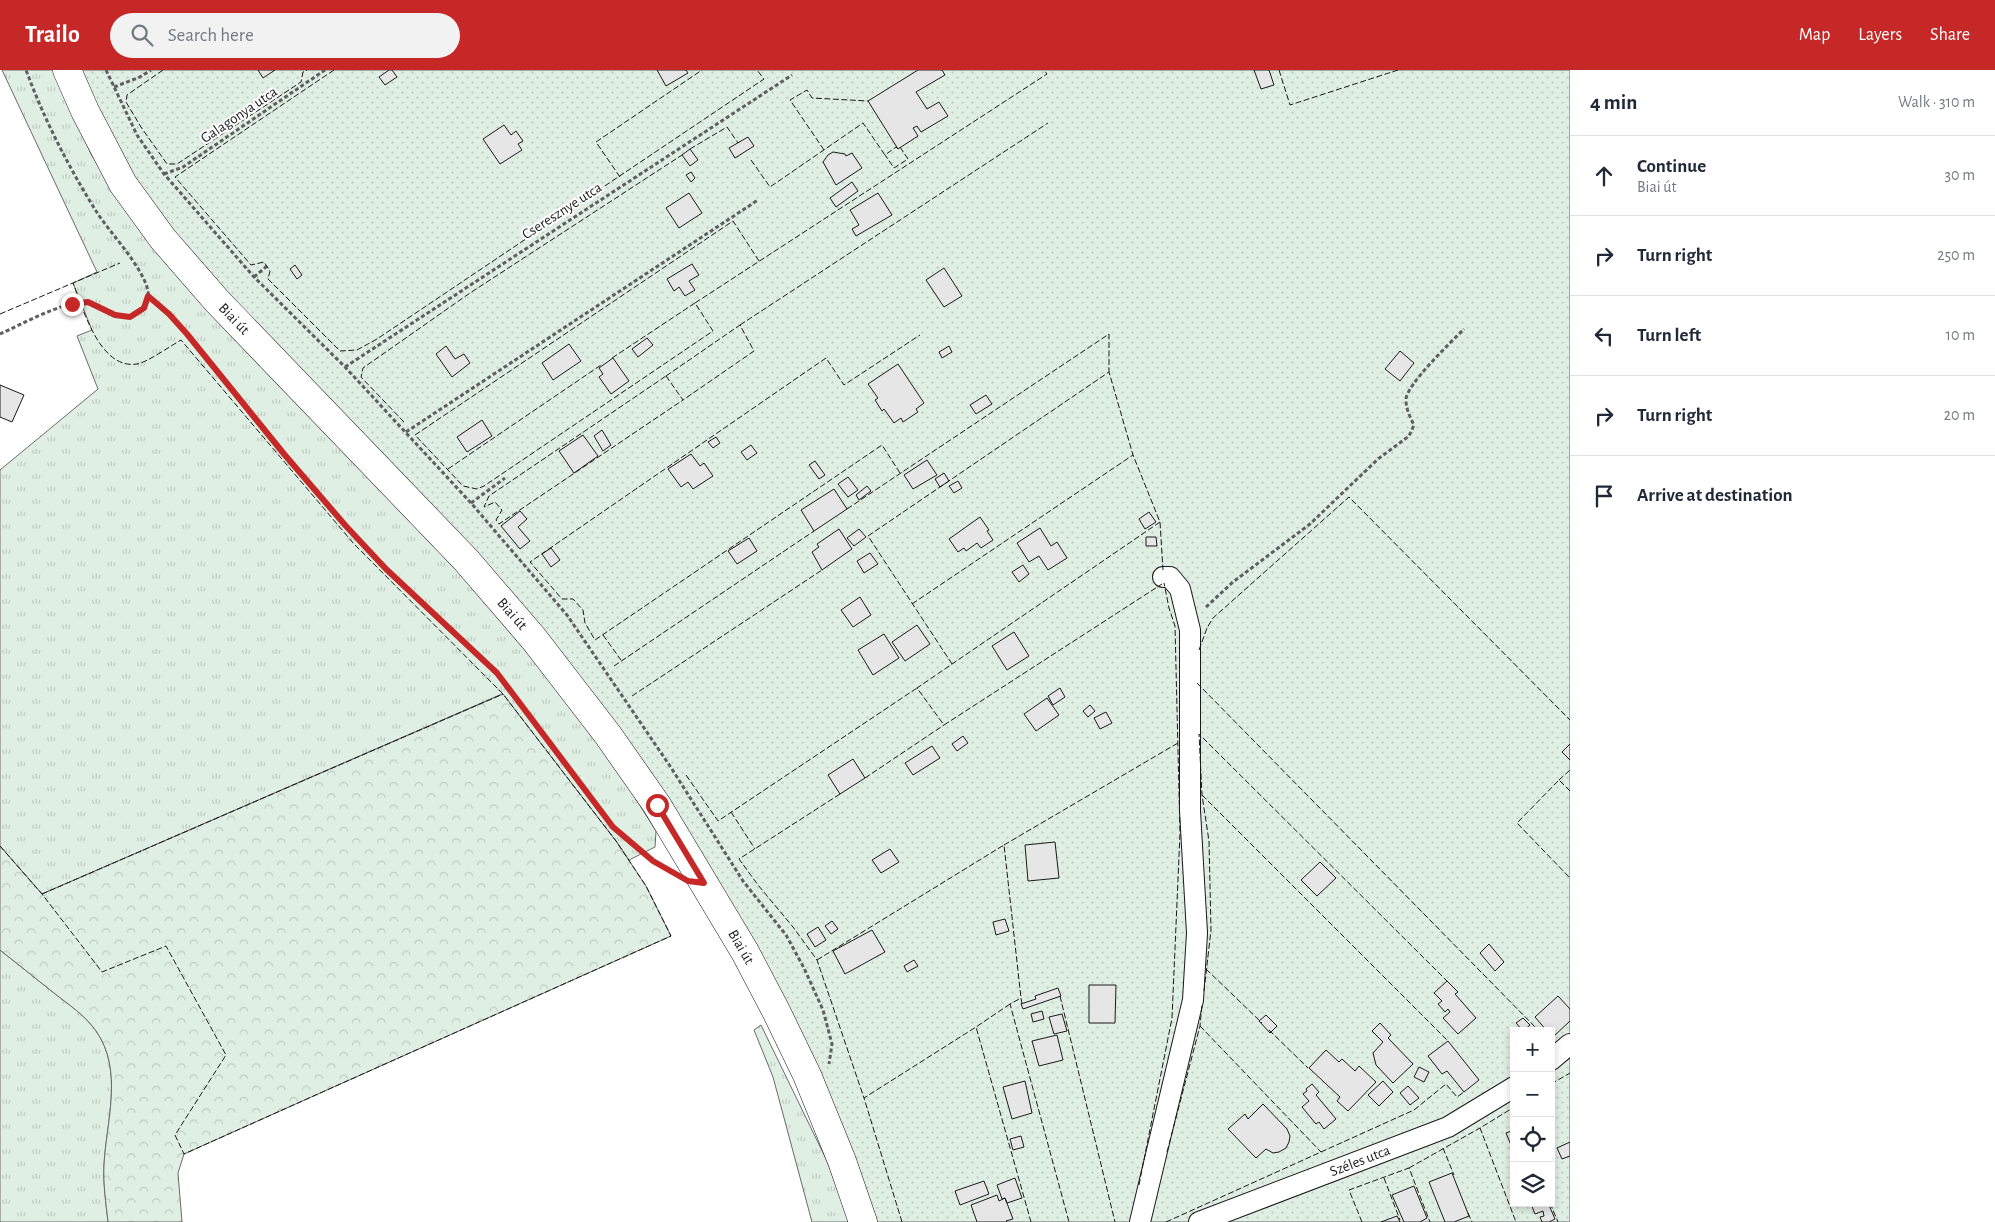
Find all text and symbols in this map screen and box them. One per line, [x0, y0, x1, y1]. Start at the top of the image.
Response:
search box [110, 13, 460, 58]
icon: search [128, 21, 156, 49]
text: Trailo [25, 23, 80, 47]
text: Search here [168, 26, 254, 45]
text: Map [1799, 26, 1830, 44]
text: Layers [1858, 26, 1902, 44]
text: Share [1930, 26, 1970, 44]
street label: Galagonya utca [198, 84, 280, 146]
text: 4 min [1590, 92, 1637, 113]
text: Walk · 310 m [1898, 94, 1975, 110]
text: Continue [1637, 157, 1706, 176]
icon: ahead [1590, 162, 1618, 190]
text: 30 m [1945, 167, 1975, 183]
text: Biai út [1637, 179, 1677, 195]
street label: Cseresznye utca [520, 180, 605, 242]
icon: right [1590, 242, 1618, 270]
text: Turn right [1637, 246, 1712, 265]
text: 250 m [1937, 247, 1975, 263]
route end [61, 293, 84, 316]
street label: Biai út [216, 300, 252, 338]
icon: left [1590, 322, 1618, 350]
text: Turn left [1637, 326, 1701, 345]
text: 10 m [1946, 327, 1975, 343]
icon: right [1590, 402, 1618, 430]
text: Turn right [1637, 406, 1712, 425]
text: 20 m [1944, 407, 1975, 423]
icon: arrive [1590, 482, 1618, 510]
text: Arrive at destination [1637, 486, 1793, 505]
street label: Biai út [494, 595, 530, 633]
route start [646, 794, 669, 817]
street label: Biai út [725, 927, 757, 967]
map controls [1510, 1027, 1555, 1207]
button: + [1510, 1027, 1555, 1072]
button: − [1510, 1072, 1555, 1117]
button: locate [1510, 1117, 1555, 1162]
street label: Széles utca [1328, 1143, 1392, 1179]
button: layers [1510, 1162, 1555, 1207]

